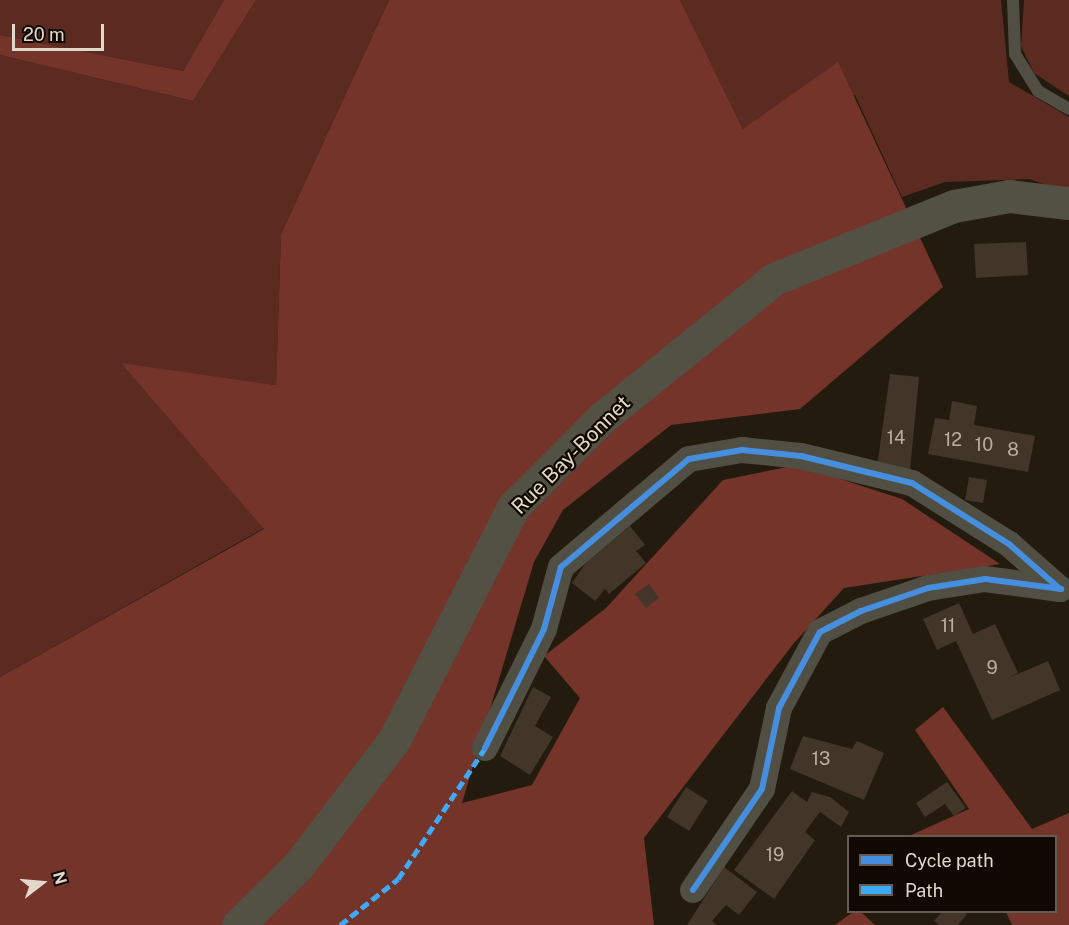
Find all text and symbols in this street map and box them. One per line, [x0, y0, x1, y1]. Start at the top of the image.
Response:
scale bar [15, 12, 106, 50]
text: 20 m [23, 24, 65, 45]
street label: Rue Bay-Bonnet [506, 390, 636, 520]
house number: 14 [887, 427, 905, 449]
house number: 12 [944, 429, 962, 451]
house number: 10 [975, 434, 993, 456]
house number: 8 [1007, 439, 1019, 461]
house number: 11 [941, 615, 955, 637]
house number: 9 [986, 657, 998, 679]
house number: 13 [812, 748, 830, 770]
legend [847, 835, 1057, 913]
house number: 19 [766, 844, 784, 866]
text: Cycle path [905, 850, 994, 871]
north arrow [12, 853, 72, 913]
text: N [49, 869, 71, 887]
text: Path [905, 880, 943, 901]

